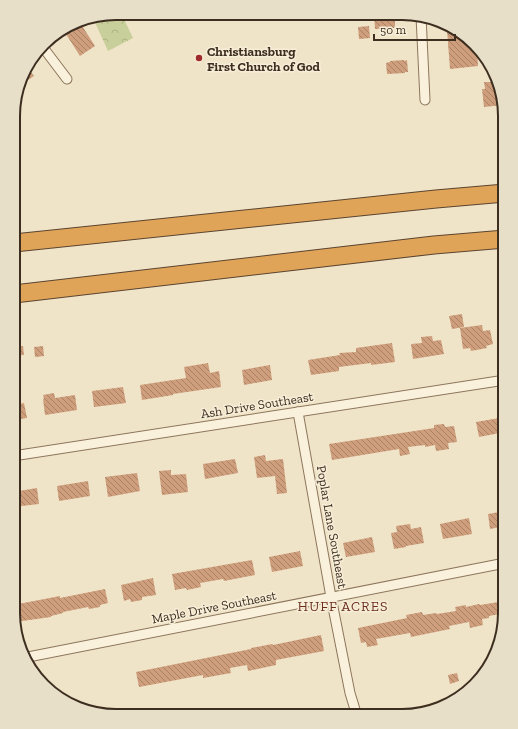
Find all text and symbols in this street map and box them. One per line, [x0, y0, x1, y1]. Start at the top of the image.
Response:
scale bar [374, 16, 455, 42]
text: 50 m [380, 23, 407, 37]
place label: Christiansburg First Church of God [207, 44, 320, 74]
marker: Christiansburg First Church of God [194, 53, 204, 63]
street label: Ash Drive Southeast [200, 389, 314, 421]
street label: Poplar Lane Southeast [314, 464, 350, 590]
street label: Maple Drive Southeast [150, 588, 278, 626]
district label: HUFF ACRES [298, 598, 388, 615]

